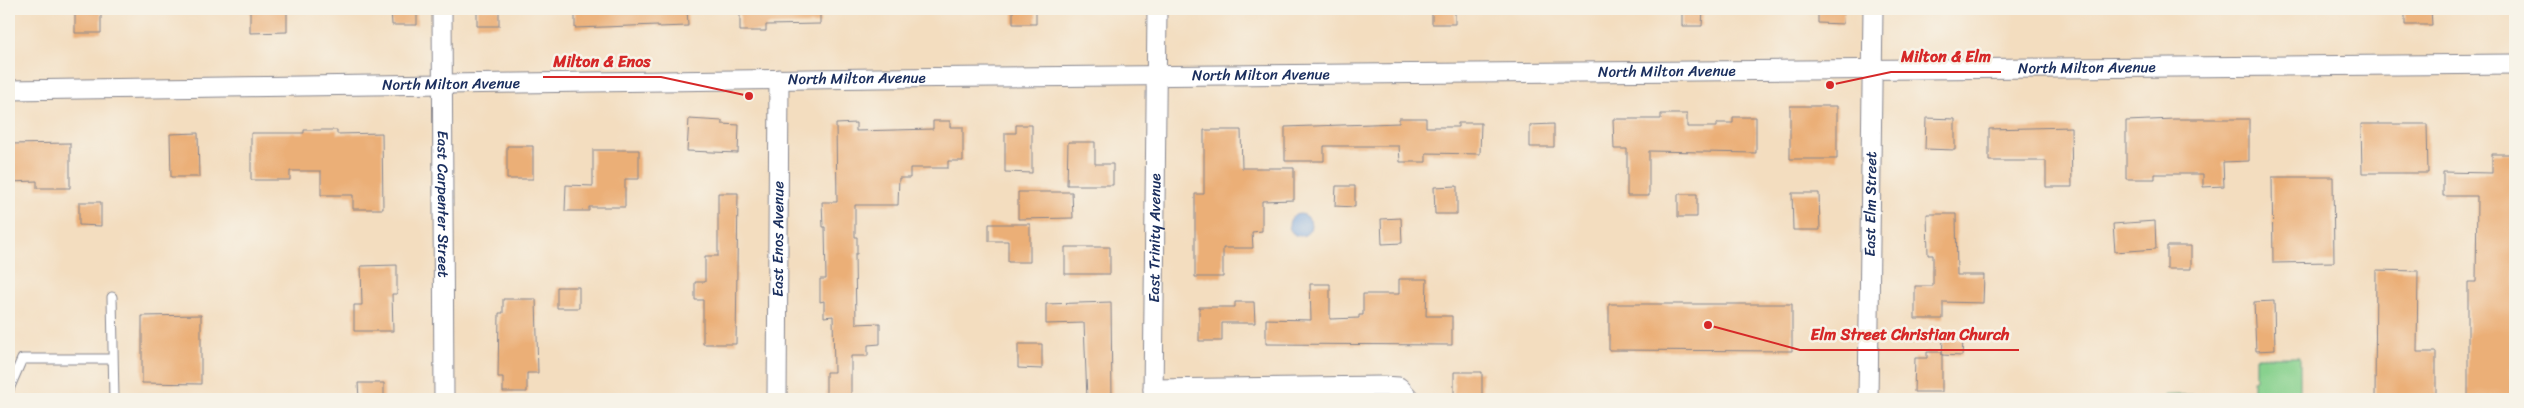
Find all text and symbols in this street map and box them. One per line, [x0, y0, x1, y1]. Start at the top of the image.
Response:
callout: Milton & Elm [1891, 41, 2001, 72]
text: Milton & Elm [1900, 42, 1991, 71]
callout: Milton & Enos [543, 46, 661, 77]
text: Milton & Enos [552, 47, 651, 76]
street label: North Milton Avenue [2018, 54, 2156, 81]
street label: North Milton Avenue [1598, 58, 1736, 85]
street label: North Milton Avenue [1192, 61, 1330, 88]
street label: North Milton Avenue [788, 65, 926, 92]
street label: North Milton Avenue [382, 70, 520, 98]
street label: East Carpenter Street [430, 130, 456, 278]
street label: East Elm Street [1857, 151, 1884, 257]
street label: East Trinity Avenue [1141, 173, 1168, 303]
street label: East Enos Avenue [765, 181, 791, 297]
callout: Elm Street Christian Church [1800, 319, 2019, 350]
text: Elm Street Christian Church [1811, 320, 2010, 349]

